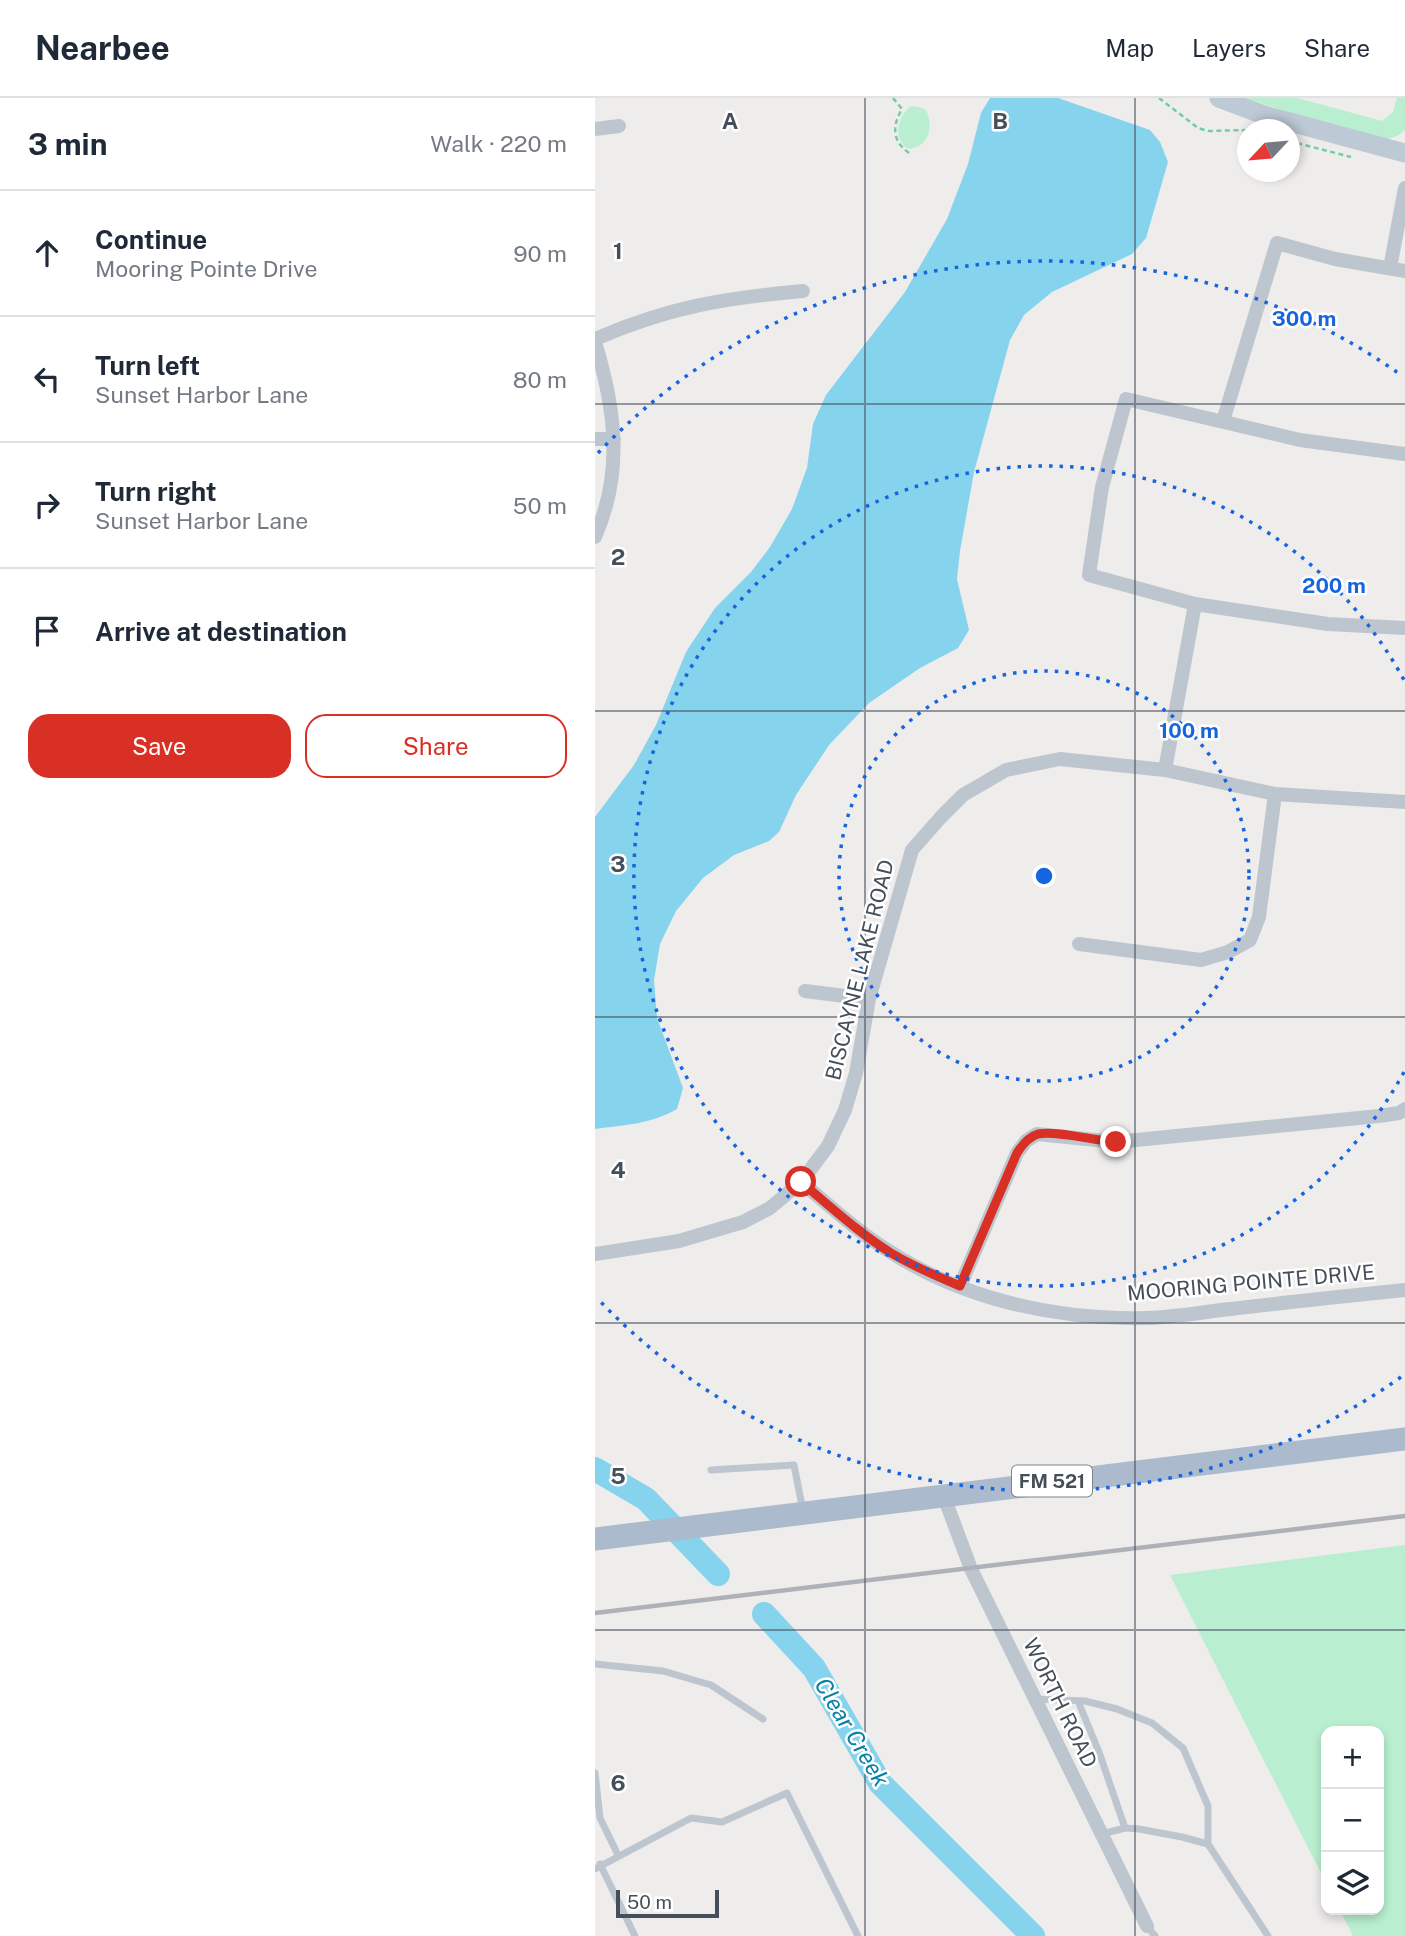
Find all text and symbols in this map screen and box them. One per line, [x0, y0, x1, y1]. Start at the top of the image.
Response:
text: Nearbee [35, 29, 170, 67]
text: Map [1105, 34, 1154, 62]
text: Layers [1192, 34, 1266, 62]
text: Share [1304, 34, 1370, 62]
text: A [722, 107, 739, 134]
text: B [992, 107, 1008, 134]
north arrow [1237, 119, 1300, 182]
text: 3 min [28, 126, 107, 162]
text: Walk · 220 m [430, 130, 567, 157]
text: Continue [95, 224, 207, 255]
icon: ahead [28, 234, 66, 272]
text: 1 [613, 237, 623, 264]
text: 90 m [513, 240, 567, 267]
text: Mooring Pointe Drive [95, 255, 317, 282]
text: 300 m [1272, 306, 1336, 331]
text: Turn left [95, 350, 200, 381]
icon: left [28, 360, 66, 398]
text: 80 m [513, 366, 567, 393]
text: Sunset Harbor Lane [95, 381, 308, 408]
text: Turn right [95, 476, 217, 507]
icon: right [28, 486, 66, 524]
text: 50 m [513, 492, 567, 519]
text: Sunset Harbor Lane [95, 507, 308, 534]
text: 2 [611, 543, 625, 570]
text: 200 m [1302, 573, 1366, 598]
icon: arrive [28, 612, 66, 650]
text: Arrive at destination [95, 616, 347, 647]
button: Save [28, 714, 291, 778]
button: Share [305, 714, 567, 778]
text: 100 m [1159, 718, 1219, 743]
text: 3 [610, 850, 626, 877]
street label: BISCAYNE LAKE ROAD [820, 857, 899, 1083]
centre of rings [1032, 864, 1056, 888]
route end [1100, 1126, 1131, 1157]
text: 4 [610, 1156, 626, 1183]
route start [785, 1166, 816, 1197]
street label: MOORING POINTE DRIVE [1126, 1259, 1376, 1306]
text: 5 [610, 1462, 626, 1489]
road number: FM 521 [1012, 1466, 1092, 1497]
street label: WORTH ROAD [1018, 1634, 1103, 1772]
water label: Clear Creek [809, 1673, 896, 1791]
map controls [1321, 1726, 1384, 1915]
button: + [1321, 1726, 1384, 1789]
text: 6 [610, 1769, 626, 1796]
button: − [1321, 1789, 1384, 1852]
button: layers [1321, 1852, 1384, 1915]
scale bar [616, 1887, 719, 1919]
text: 50 m [627, 1891, 672, 1913]

